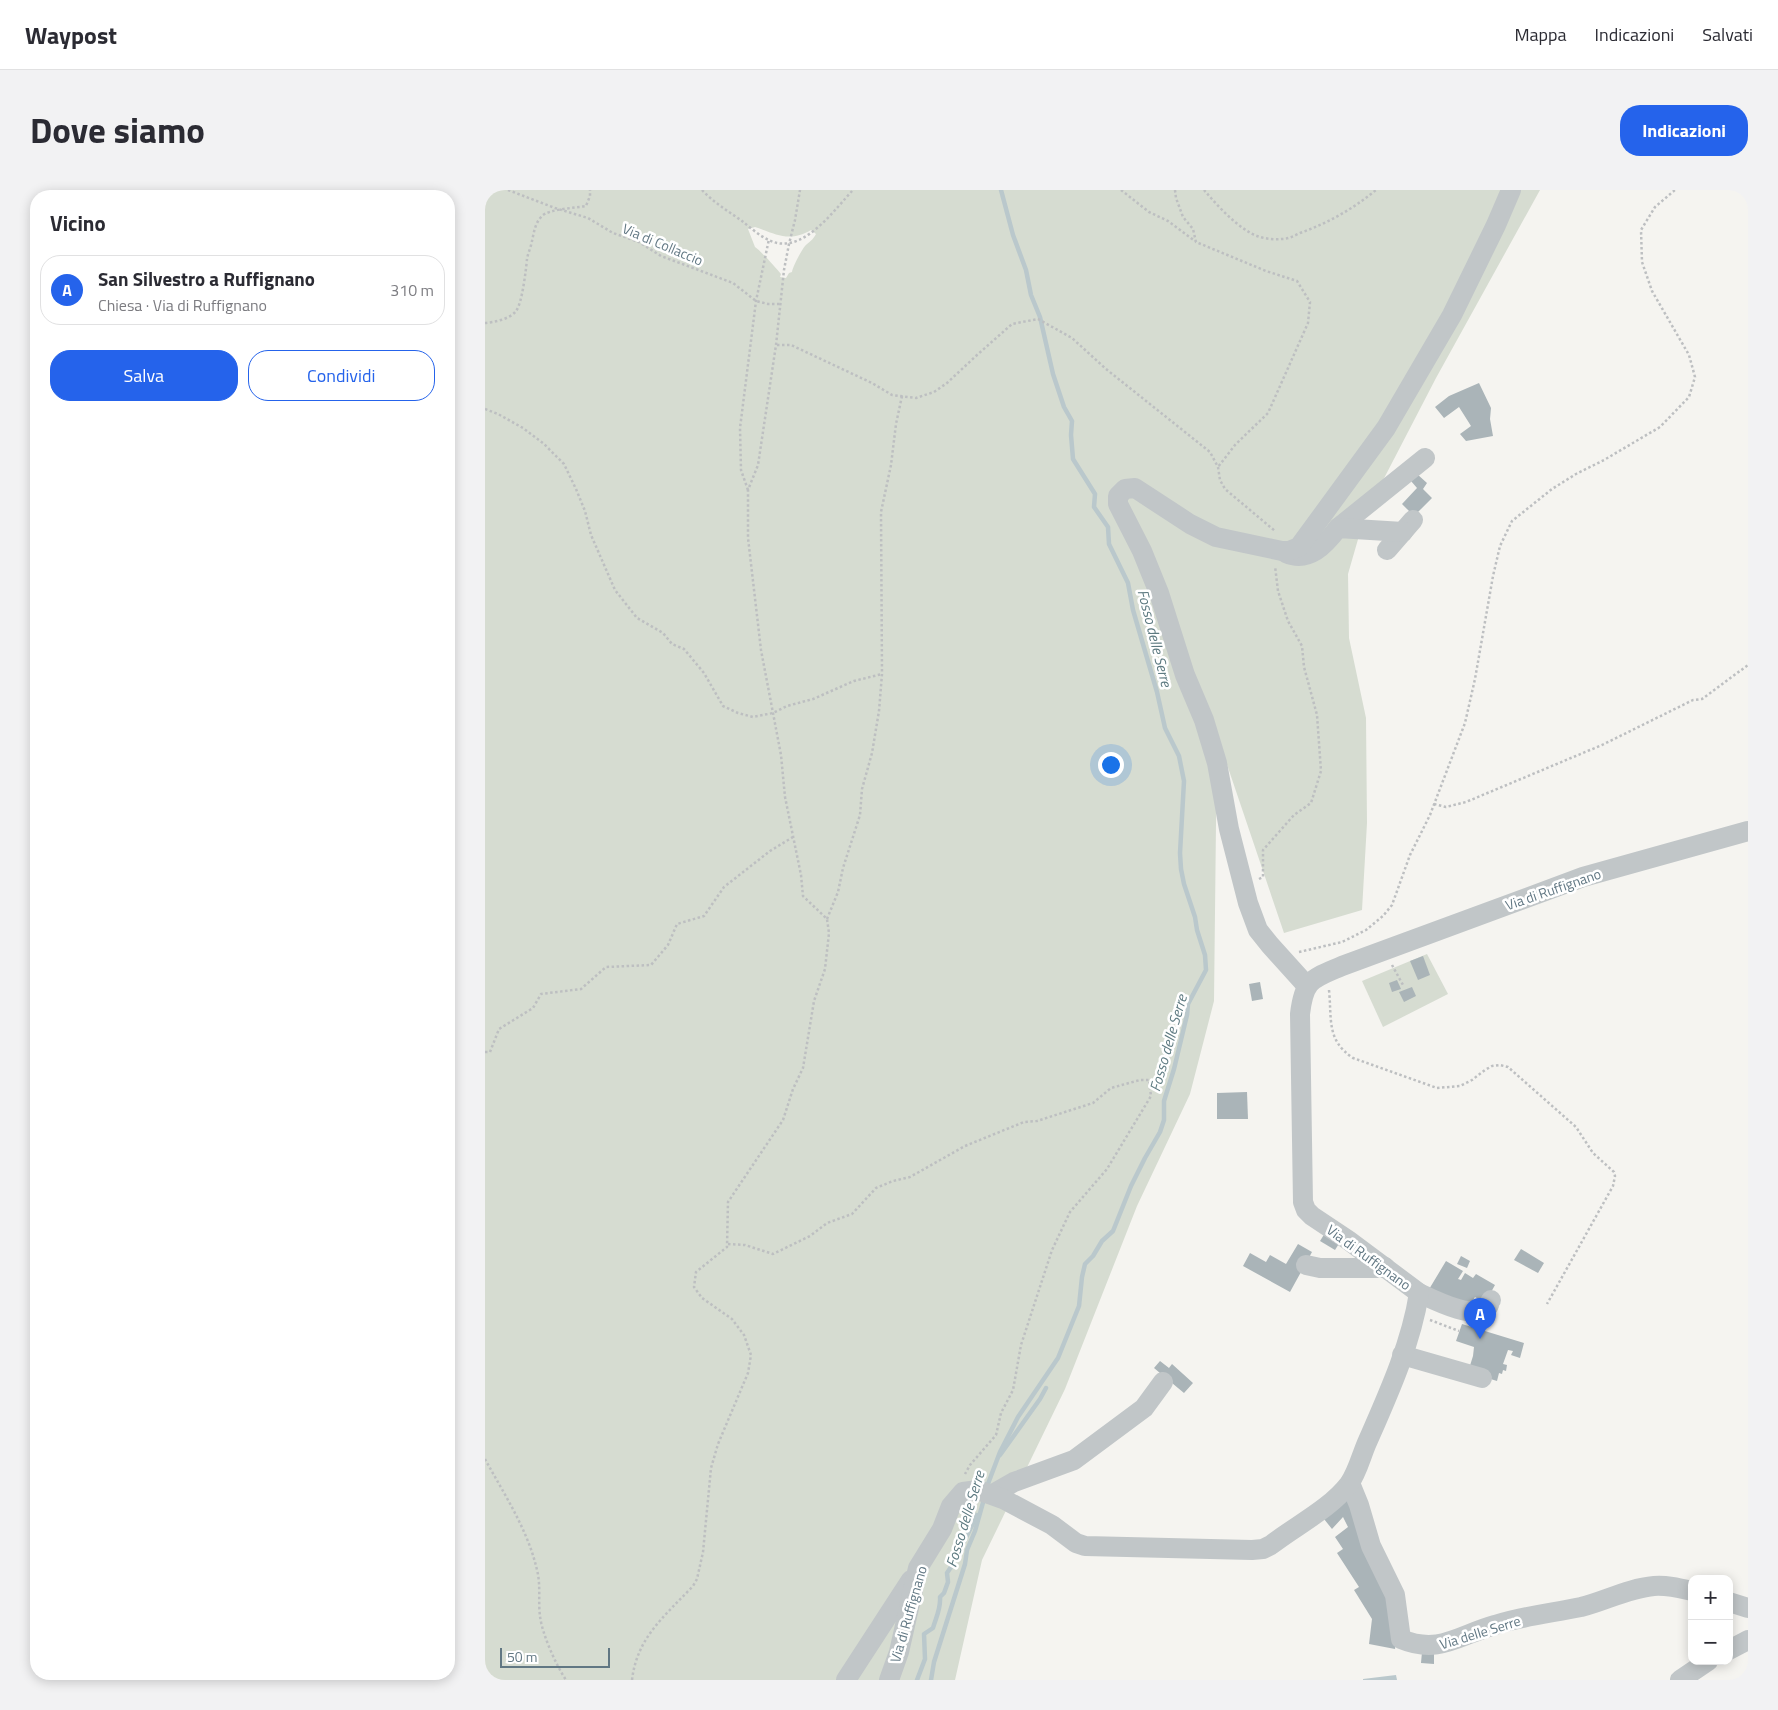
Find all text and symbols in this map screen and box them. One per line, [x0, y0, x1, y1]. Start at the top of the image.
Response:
text: Waypost [25, 17, 117, 53]
text: Mappa [1514, 21, 1567, 48]
text: Indicazioni [1595, 21, 1674, 48]
text: Salvati [1702, 21, 1753, 48]
text: Dove siamo [30, 103, 205, 157]
button: Indicazioni [1620, 105, 1748, 156]
text: Vicino [50, 207, 106, 239]
street label: Via di Collaccio [619, 218, 707, 270]
text: San Silvestro a Ruffignano [98, 264, 315, 293]
text: A [62, 278, 72, 302]
text: 310 m [390, 278, 434, 302]
text: Chiesa · Via di Ruffignano [98, 293, 267, 317]
button: Salva [50, 350, 238, 401]
button: Condividi [248, 350, 435, 401]
water label: Fosso delle Serre [1132, 587, 1178, 690]
your location [1098, 752, 1124, 778]
street label: Via di Ruffignano [1502, 863, 1604, 915]
water label: Fosso delle Serre [1143, 991, 1193, 1094]
street label: Via di Ruffignano [1322, 1219, 1416, 1295]
pin: A [1464, 1298, 1496, 1339]
water label: Fosso delle Serre [939, 1467, 991, 1570]
street label: Via di Ruffignano [884, 1563, 932, 1665]
map controls [1688, 1575, 1733, 1665]
button: + [1688, 1575, 1733, 1620]
street label: Via delle Serre [1437, 1610, 1523, 1654]
button: − [1688, 1620, 1733, 1665]
scale bar [500, 1645, 610, 1668]
text: 50 m [507, 1646, 537, 1667]

